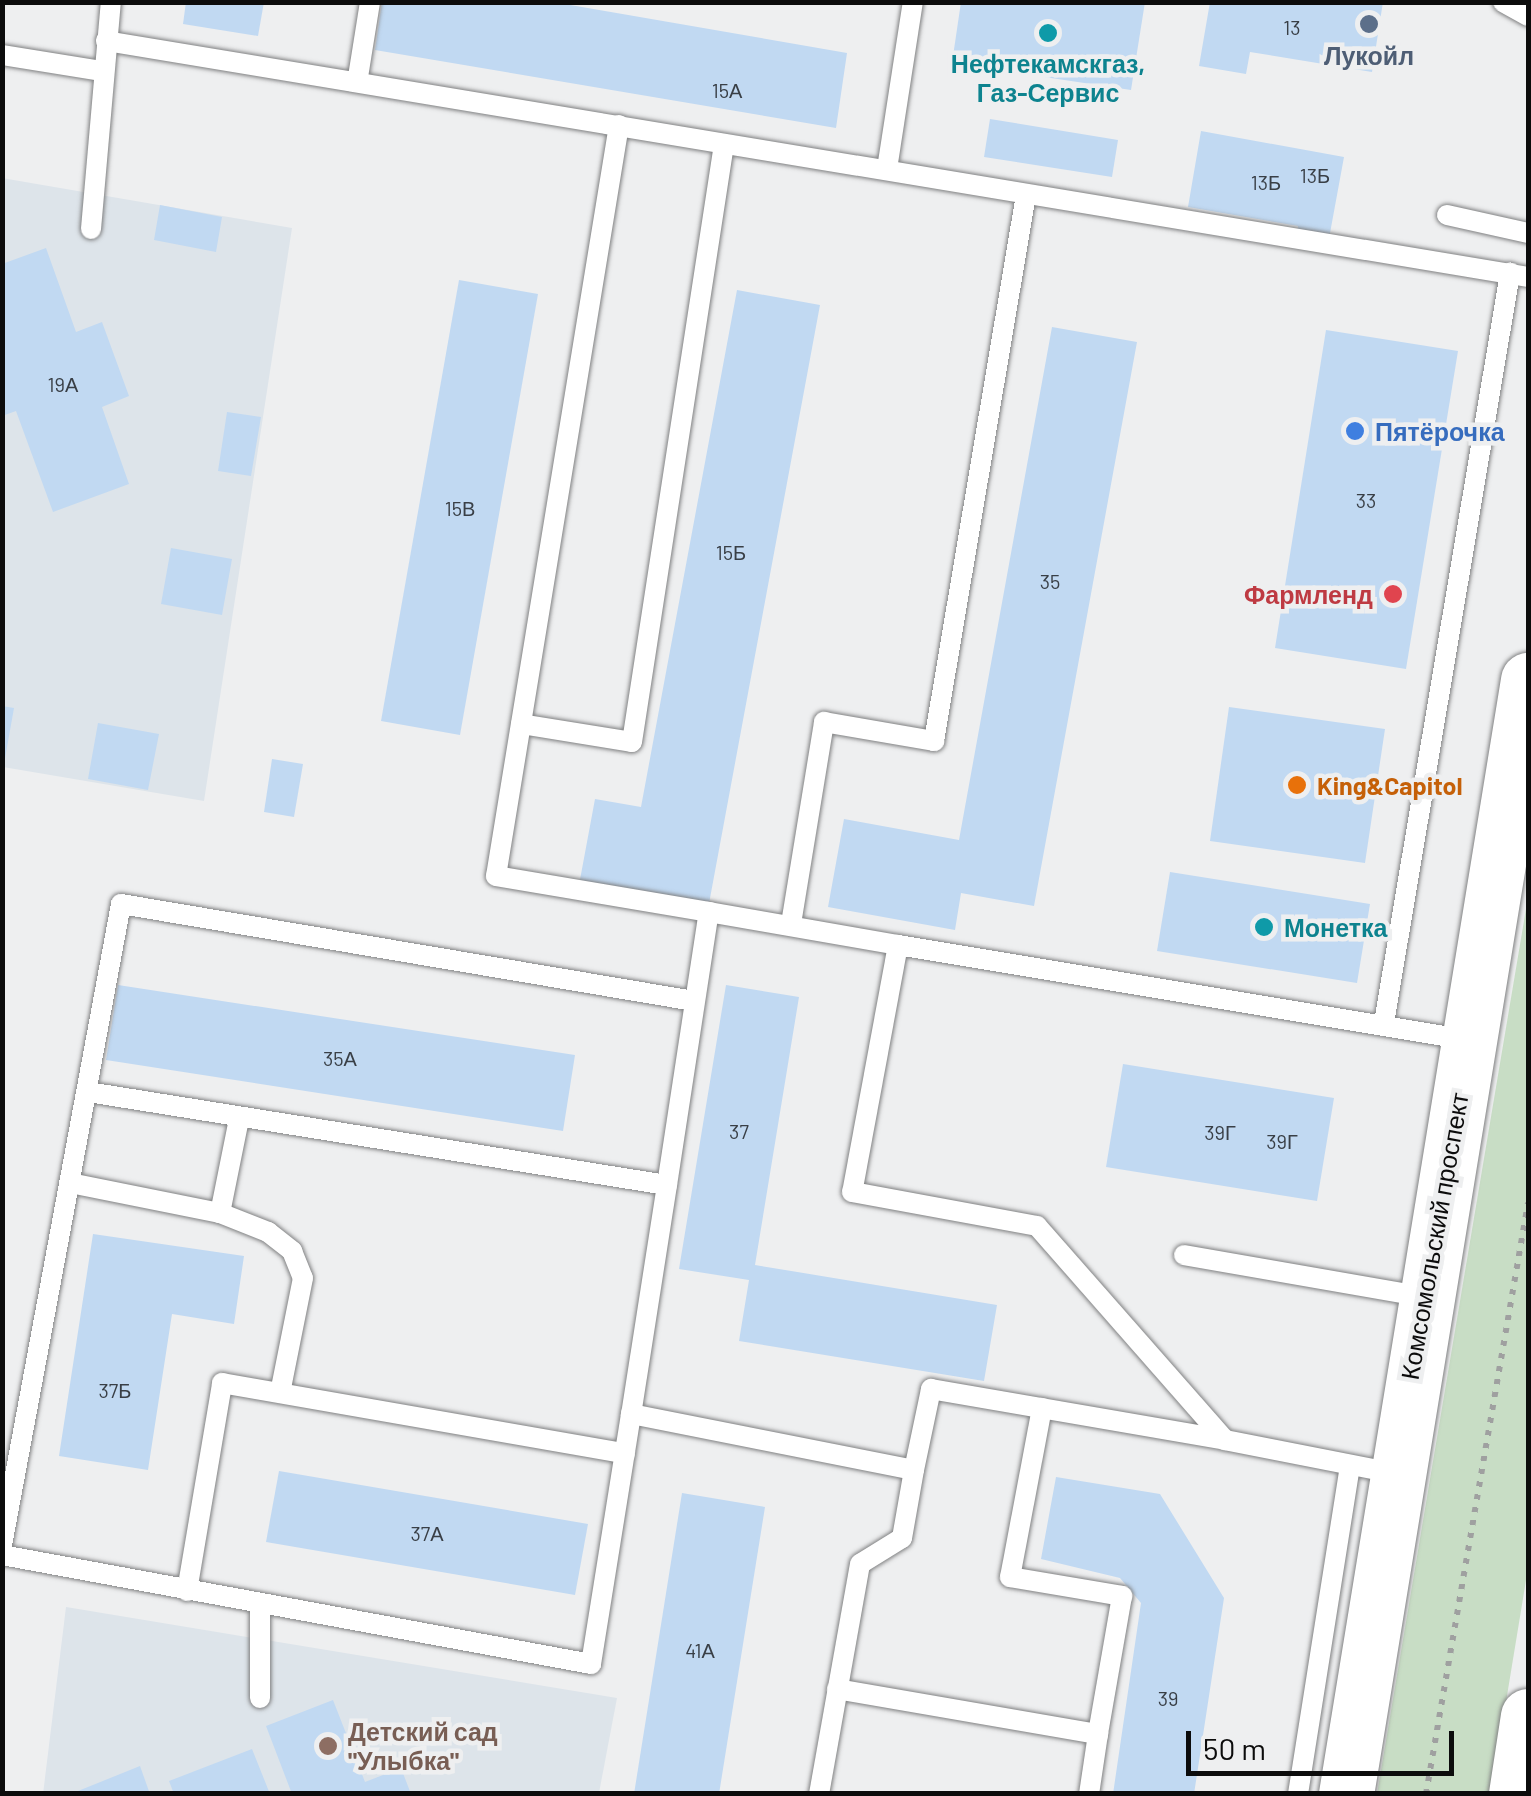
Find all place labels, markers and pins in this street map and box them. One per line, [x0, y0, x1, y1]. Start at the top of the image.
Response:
marker: Лукойл [1358, 13, 1380, 35]
marker: Нефтекамскгаз, Газ-Сервис [1037, 22, 1059, 44]
place label: Лукойл [1324, 40, 1414, 70]
place label: Нефтекамскгаз, Газ-Сервис [951, 49, 1145, 108]
place label: Пятёрочка [1375, 416, 1505, 446]
marker: Пятёрочка [1344, 420, 1366, 442]
place label: Фармленд [1244, 579, 1373, 609]
marker: Фармленд [1382, 583, 1404, 605]
place label: King&Capitol [1317, 770, 1462, 800]
marker: King&Capitol [1286, 774, 1308, 796]
place label: Монетка [1284, 912, 1387, 942]
marker: Монетка [1253, 916, 1275, 938]
place label: Детский сад "Улыбка" [348, 1717, 498, 1776]
marker: Детский сад "Улыбка" [317, 1735, 339, 1757]

